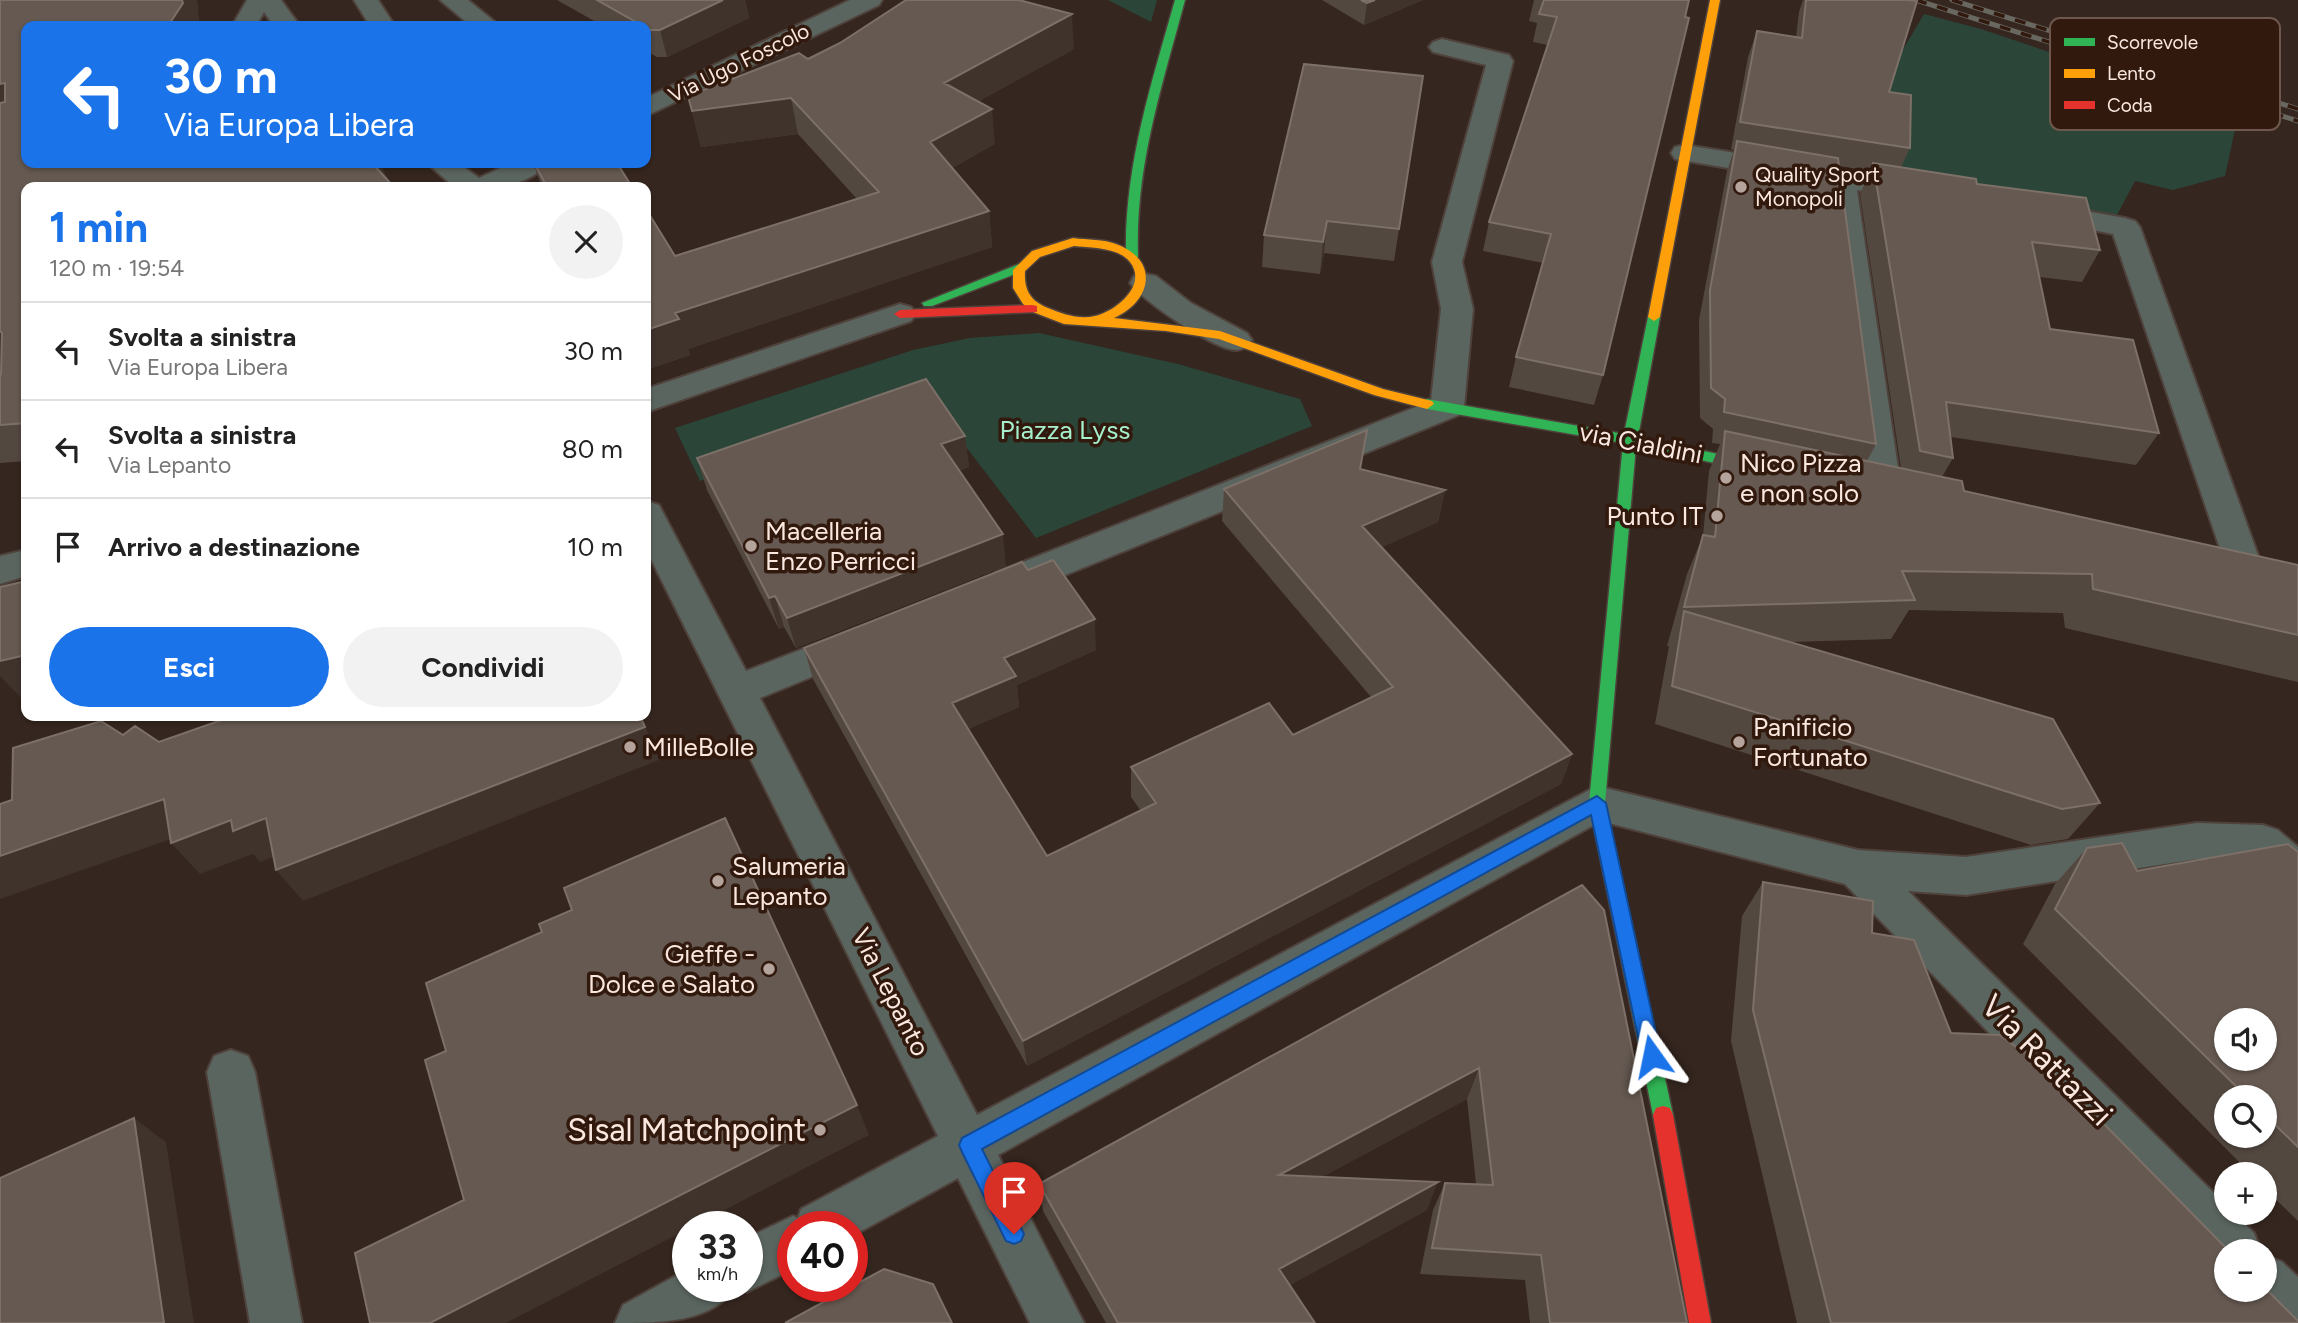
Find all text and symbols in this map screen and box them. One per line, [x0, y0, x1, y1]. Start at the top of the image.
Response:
street label: Via Ugo Foscolo [664, 18, 813, 107]
legend [2050, 18, 2280, 130]
text: Scorrevole [2107, 31, 2198, 54]
text: 30 m [164, 46, 277, 105]
icon: left [49, 49, 140, 140]
text: Lento [2107, 62, 2156, 85]
text: Coda [2107, 94, 2153, 117]
text: Via Europa Libera [164, 106, 415, 144]
place label: Quality Sport Monopoli [1755, 162, 1880, 211]
marker: Quality Sport Monopoli [1733, 179, 1749, 195]
text: 1 min [49, 202, 148, 253]
button: close [549, 205, 623, 279]
text: 120 m · 19:54 [49, 254, 184, 282]
text: Svolta a sinistra [108, 321, 296, 353]
icon: left [49, 332, 87, 370]
text: 30 m [564, 335, 623, 367]
text: Via Europa Libera [108, 353, 288, 381]
park label: Piazza Lyss [1000, 414, 1130, 446]
street label: via Cialdini [1577, 415, 1705, 471]
text: Svolta a sinistra [108, 419, 296, 451]
icon: left [49, 430, 87, 468]
text: 80 m [562, 433, 623, 465]
place label: Nico Pizza e non solo [1740, 447, 1862, 509]
text: Via Lepanto [108, 451, 231, 479]
marker: Nico Pizza e non solo [1718, 470, 1734, 486]
place label: Punto IT [1606, 500, 1704, 532]
marker: Punto IT [1709, 508, 1725, 524]
place label: Macelleria Enzo Perricci [765, 515, 916, 577]
icon: arrive [49, 528, 87, 566]
text: Arrivo a destinazione [108, 531, 360, 563]
text: 10 m [567, 531, 623, 563]
marker: Macelleria Enzo Perricci [743, 538, 759, 554]
button: Esci [49, 627, 329, 707]
button: Condividi [343, 627, 623, 707]
place label: Panificio Fortunato [1753, 711, 1868, 773]
place label: MilleBolle [644, 731, 754, 763]
marker: Panificio Fortunato [1731, 734, 1747, 750]
marker: MilleBolle [622, 739, 638, 755]
place label: Salumeria Lepanto [732, 850, 846, 912]
marker: Salumeria Lepanto [710, 873, 726, 889]
street label: Via Lepanto [845, 923, 937, 1061]
place label: Gieffe - Dolce e Salato [588, 938, 755, 1000]
marker: Gieffe - Dolce e Salato [761, 961, 777, 977]
street label: Via Rattazzi [1974, 987, 2120, 1133]
map controls [2214, 1008, 2277, 1302]
button: sound [2214, 1008, 2277, 1071]
position arrow [1615, 1019, 1689, 1093]
button: search [2214, 1085, 2277, 1148]
place label: Sisal Matchpoint [567, 1111, 806, 1149]
marker: Sisal Matchpoint [812, 1122, 828, 1138]
pin [984, 1162, 1044, 1234]
button: + [2214, 1162, 2277, 1225]
icon: arrive [995, 1173, 1033, 1211]
speed limit sign: 40 [777, 1211, 868, 1302]
text: 33 [698, 1226, 737, 1268]
button: − [2214, 1239, 2277, 1302]
text: km/h [697, 1263, 738, 1285]

